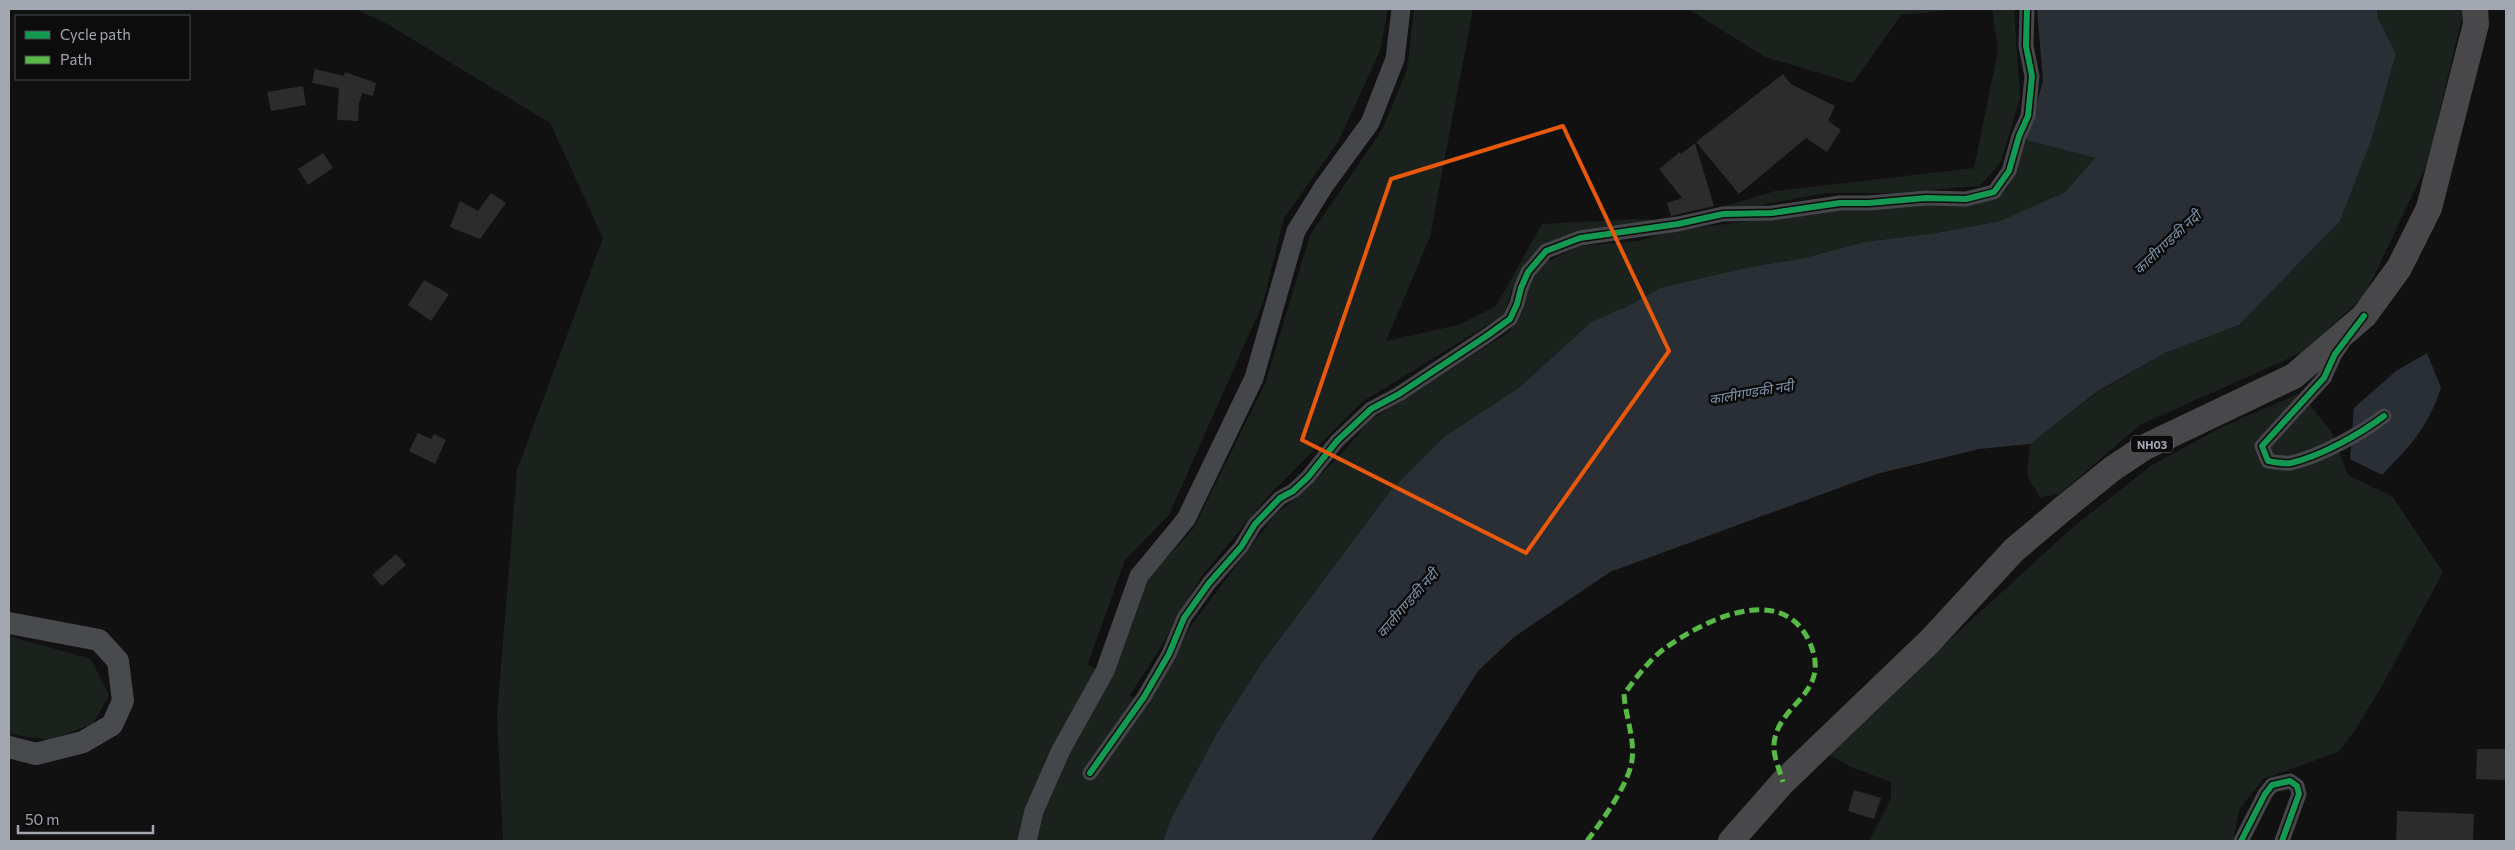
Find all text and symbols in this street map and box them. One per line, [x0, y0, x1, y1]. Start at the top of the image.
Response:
legend [15, 15, 190, 80]
text: Cycle path [60, 25, 131, 43]
text: Path [60, 50, 92, 68]
water label: कालीगण्डकी नदी [2130, 204, 2206, 277]
water label: कालीगण्डकी नदी [1707, 376, 1798, 408]
road number: NH03 [2131, 436, 2173, 452]
water label: कालीगण्डकी नदी [1373, 563, 1444, 641]
scale bar [18, 802, 152, 834]
text: 50 m [25, 810, 59, 828]

